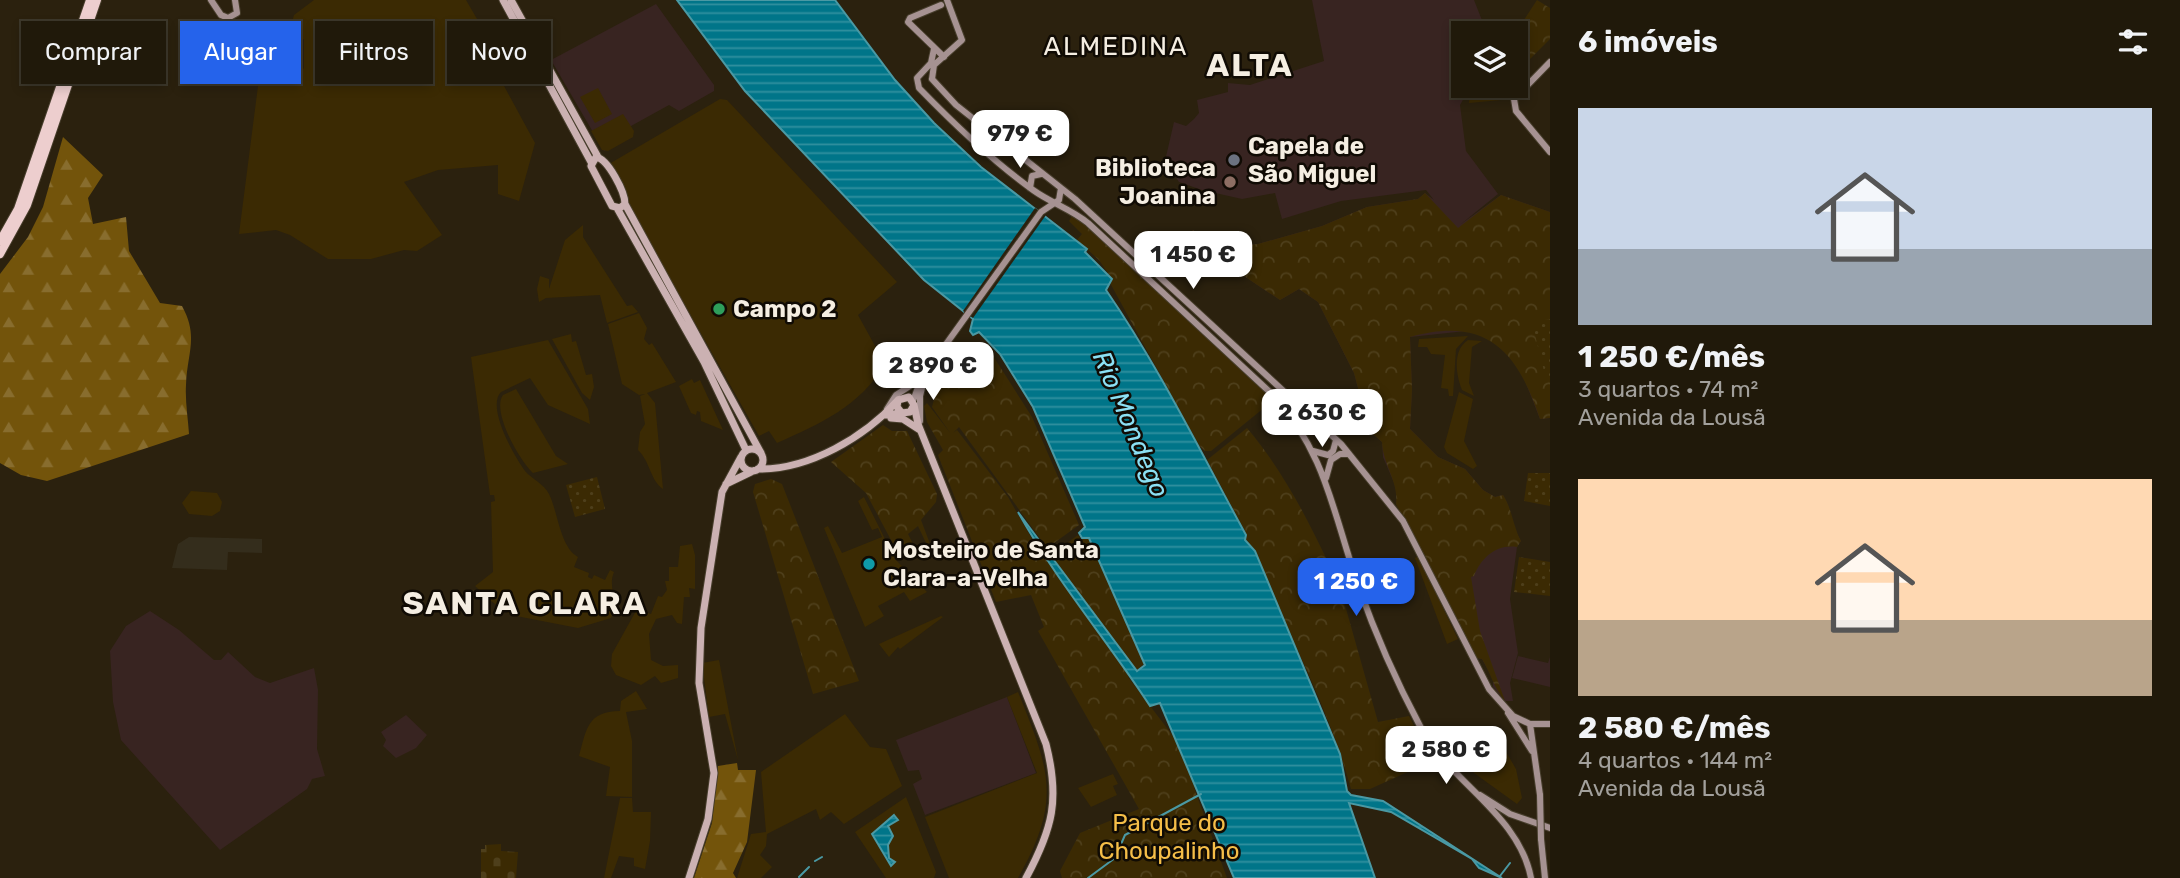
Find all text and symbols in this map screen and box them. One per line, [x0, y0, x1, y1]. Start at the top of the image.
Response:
chip: Comprar [21, 21, 166, 84]
chip: Alugar [180, 21, 301, 84]
chip: Filtros [315, 21, 433, 84]
chip: Novo [447, 21, 551, 84]
map controls [1451, 21, 1528, 98]
button: layers [1451, 21, 1528, 98]
icon: filters [2114, 23, 2152, 61]
text: 6 imóveis [1578, 24, 1718, 60]
district label: ALMEDINA [1044, 31, 1188, 62]
district label: ALTA [1206, 46, 1294, 84]
pin: 979 € [971, 110, 1069, 170]
text: 979 € [987, 119, 1053, 147]
place label: Capela de São Miguel [1248, 132, 1376, 188]
marker: Capela de São Miguel [1226, 152, 1242, 168]
place label: Biblioteca Joanina [1095, 154, 1216, 210]
icon: home [1802, 154, 1928, 280]
marker: Biblioteca Joanina [1222, 174, 1238, 190]
pin: 1 450 € [1128, 232, 1258, 291]
text: 1 450 € [1150, 240, 1236, 268]
place label: Campo 2 [733, 295, 837, 323]
marker: Campo 2 [711, 301, 727, 317]
text: 1 250 €/mês [1578, 339, 1765, 375]
pin: 2 890 € [868, 342, 998, 402]
water label: Rio Mondego [1086, 346, 1175, 502]
text: 2 890 € [889, 351, 977, 379]
text: 3 quartos · 74 m² [1578, 375, 1758, 403]
pin: 2 630 € [1257, 390, 1387, 449]
text: 2 630 € [1278, 398, 1366, 426]
text: Avenida da Lousã [1578, 403, 1766, 431]
icon: home [1802, 525, 1928, 651]
place label: Mosteiro de Santa Clara-a-Velha [883, 536, 1099, 592]
marker: Mosteiro de Santa Clara-a-Velha [861, 556, 877, 572]
pin: 1 250 € [1291, 558, 1421, 618]
text: 1 250 € [1314, 567, 1398, 595]
district label: SANTA CLARA [402, 584, 648, 622]
text: 2 580 €/mês [1578, 710, 1771, 746]
pin: 2 580 € [1381, 726, 1511, 786]
text: 2 580 € [1402, 735, 1490, 763]
text: 4 quartos · 144 m² [1578, 746, 1772, 774]
text: Avenida da Lousã [1578, 774, 1766, 802]
park label: Parque do Choupalinho [1099, 809, 1239, 865]

